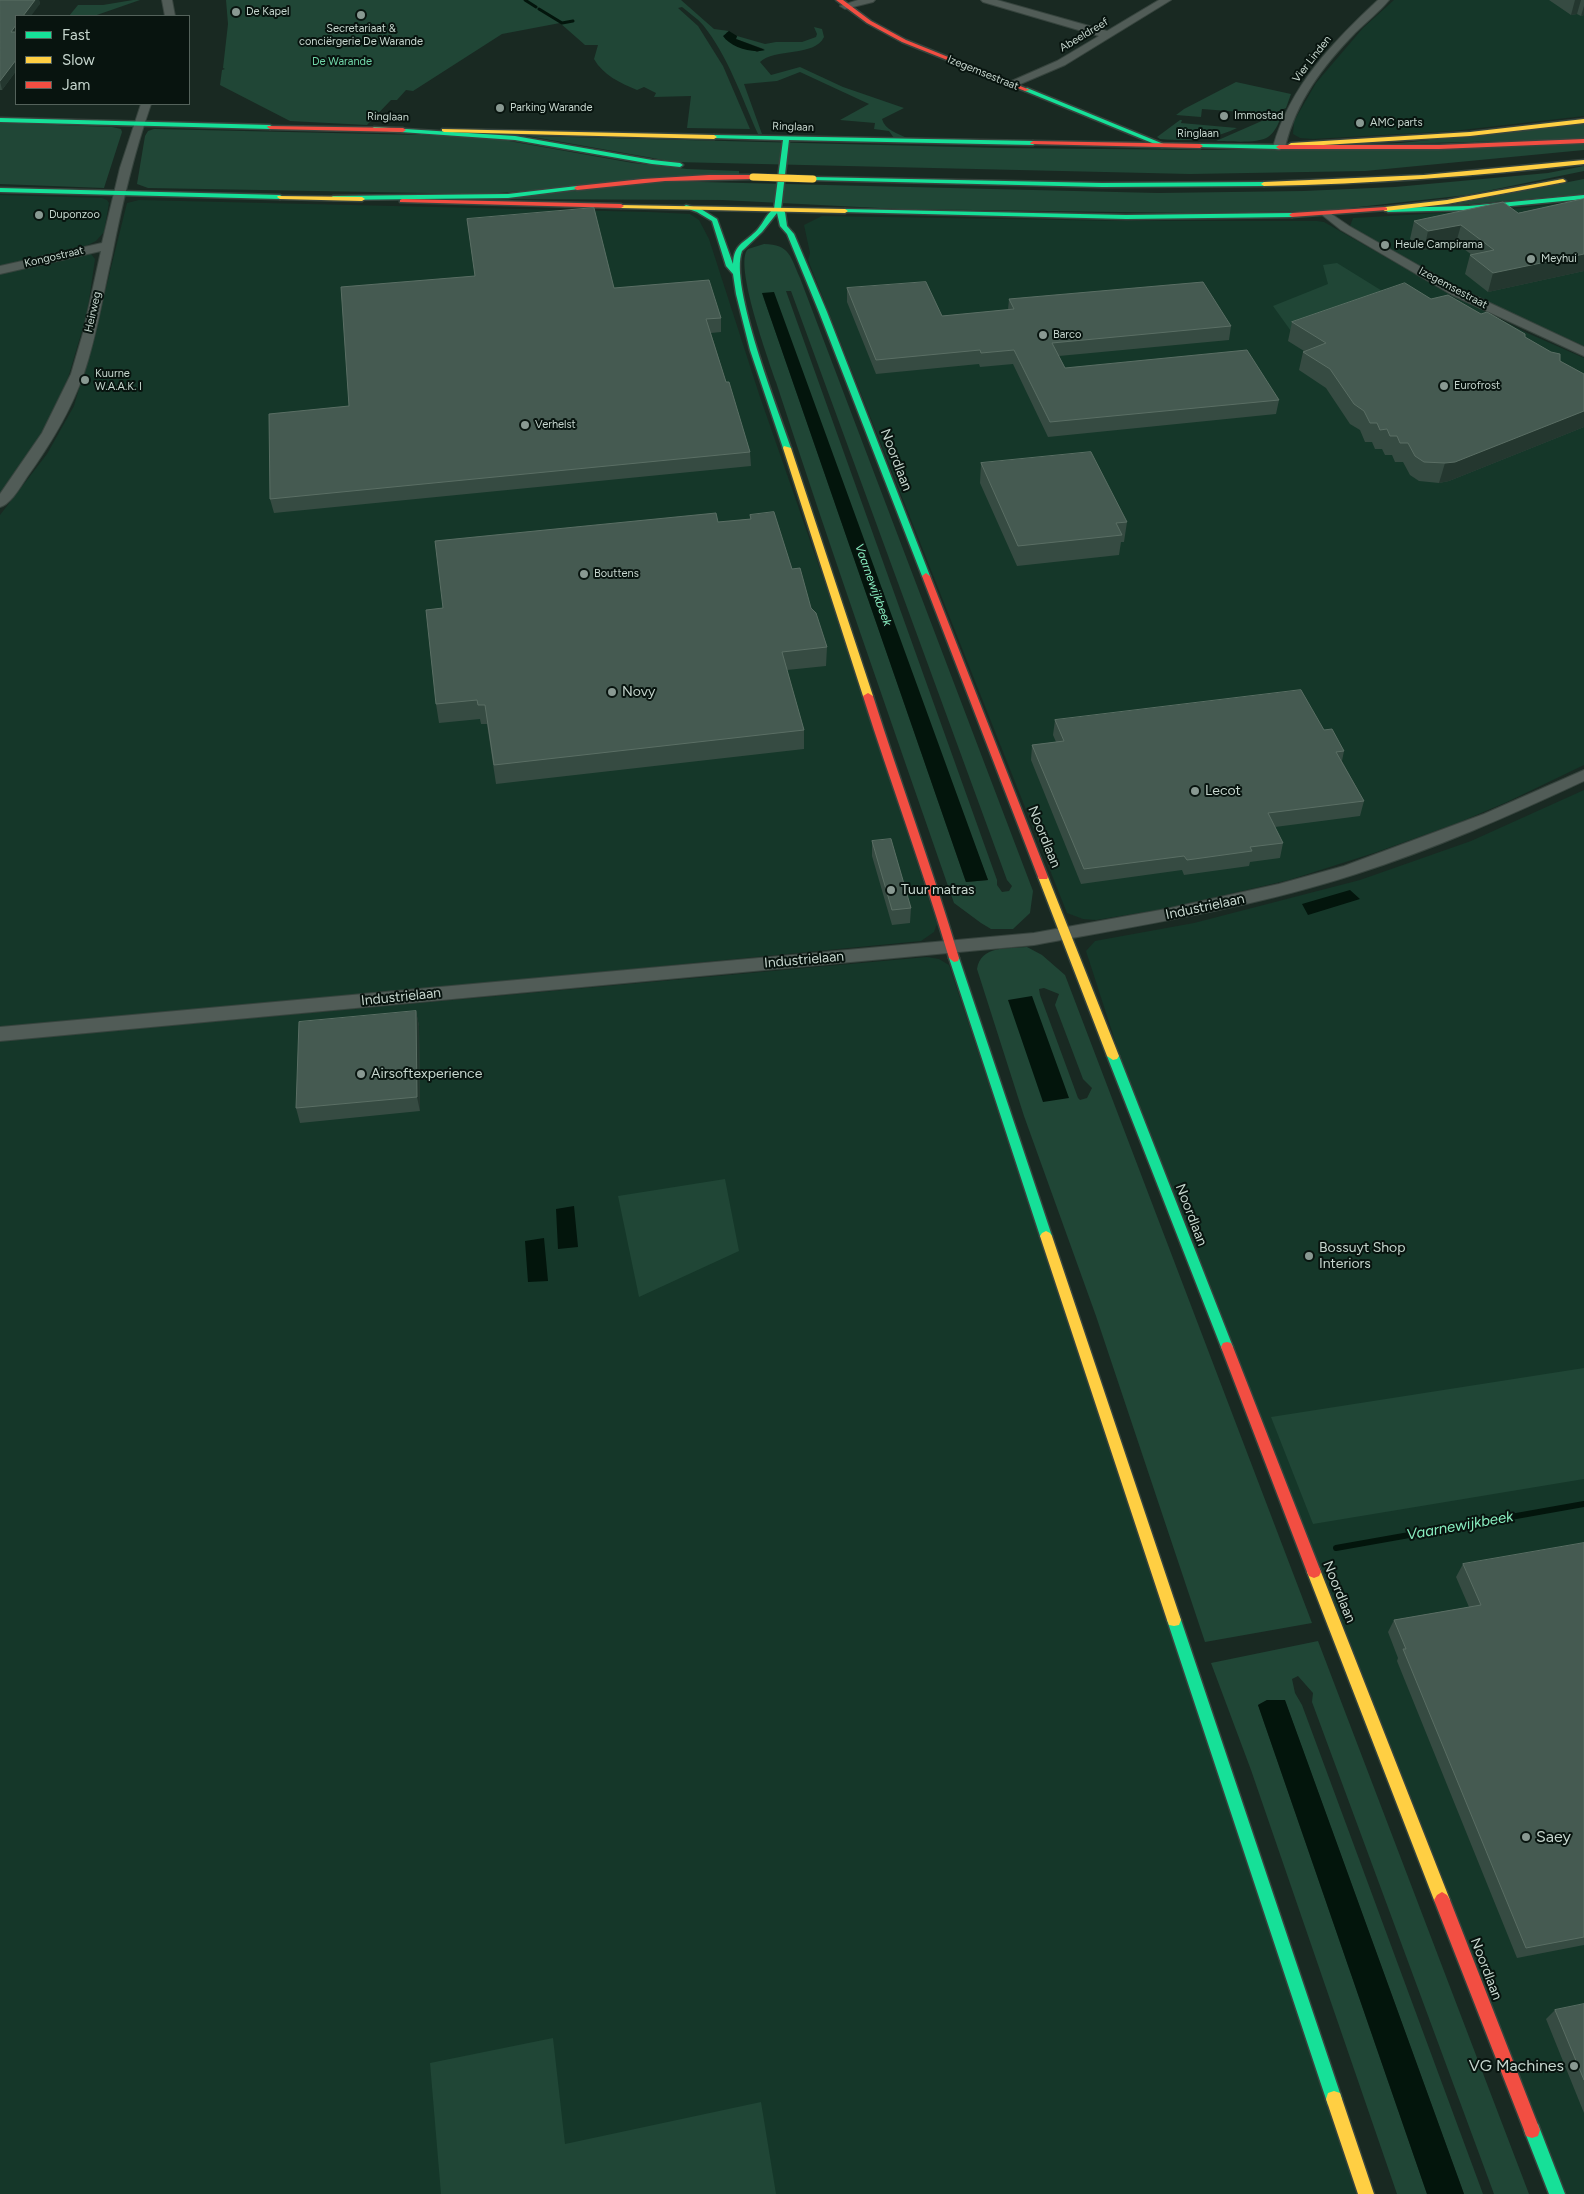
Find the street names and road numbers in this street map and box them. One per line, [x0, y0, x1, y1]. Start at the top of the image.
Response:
street label: Abeeldreef [1057, 15, 1111, 55]
street label: Vier Linden [1290, 33, 1334, 85]
street label: Izegemsestraat [945, 53, 1021, 93]
street label: Ringlaan [367, 110, 409, 124]
street label: Ringlaan [772, 120, 814, 134]
street label: Ringlaan [1177, 127, 1219, 141]
street label: Kongostraat [23, 244, 85, 270]
street label: Izegemsestraat [1416, 264, 1490, 312]
street label: Heirweg [82, 290, 104, 334]
street label: Noordlaan [876, 427, 916, 493]
street label: Noordlaan [1024, 804, 1064, 870]
street label: Industrielaan [1164, 890, 1246, 924]
street label: Industrielaan [763, 948, 845, 972]
street label: Industrielaan [360, 984, 442, 1010]
street label: Noordlaan [1171, 1182, 1211, 1248]
street label: Noordlaan [1319, 1559, 1359, 1625]
street label: Noordlaan [1466, 1936, 1506, 2002]

